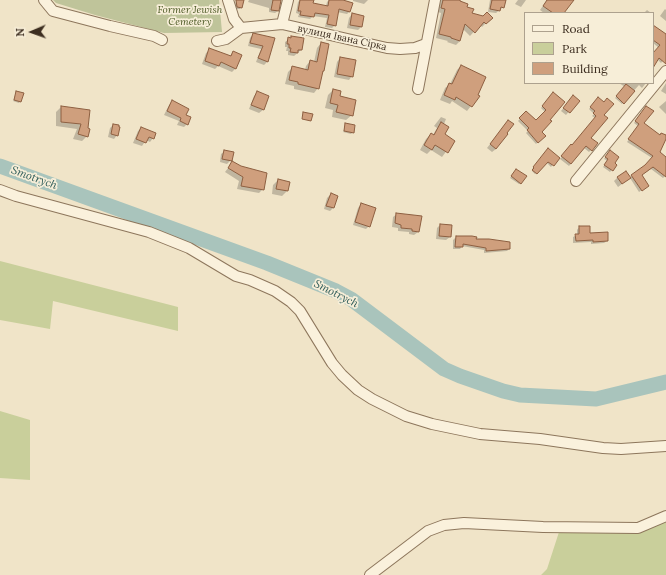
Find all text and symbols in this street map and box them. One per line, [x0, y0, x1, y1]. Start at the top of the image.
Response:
park label: Former Jewish Cemetery [157, 4, 223, 28]
north arrow [12, 12, 52, 52]
legend [524, 12, 654, 84]
text: Road [562, 21, 590, 36]
street label: вулиця Івана Сірка [296, 23, 388, 53]
text: N [13, 28, 27, 37]
text: Park [562, 41, 587, 56]
text: Building [562, 61, 608, 76]
water label: Smotrych [9, 164, 59, 192]
water label: Smotrych [312, 277, 360, 311]

